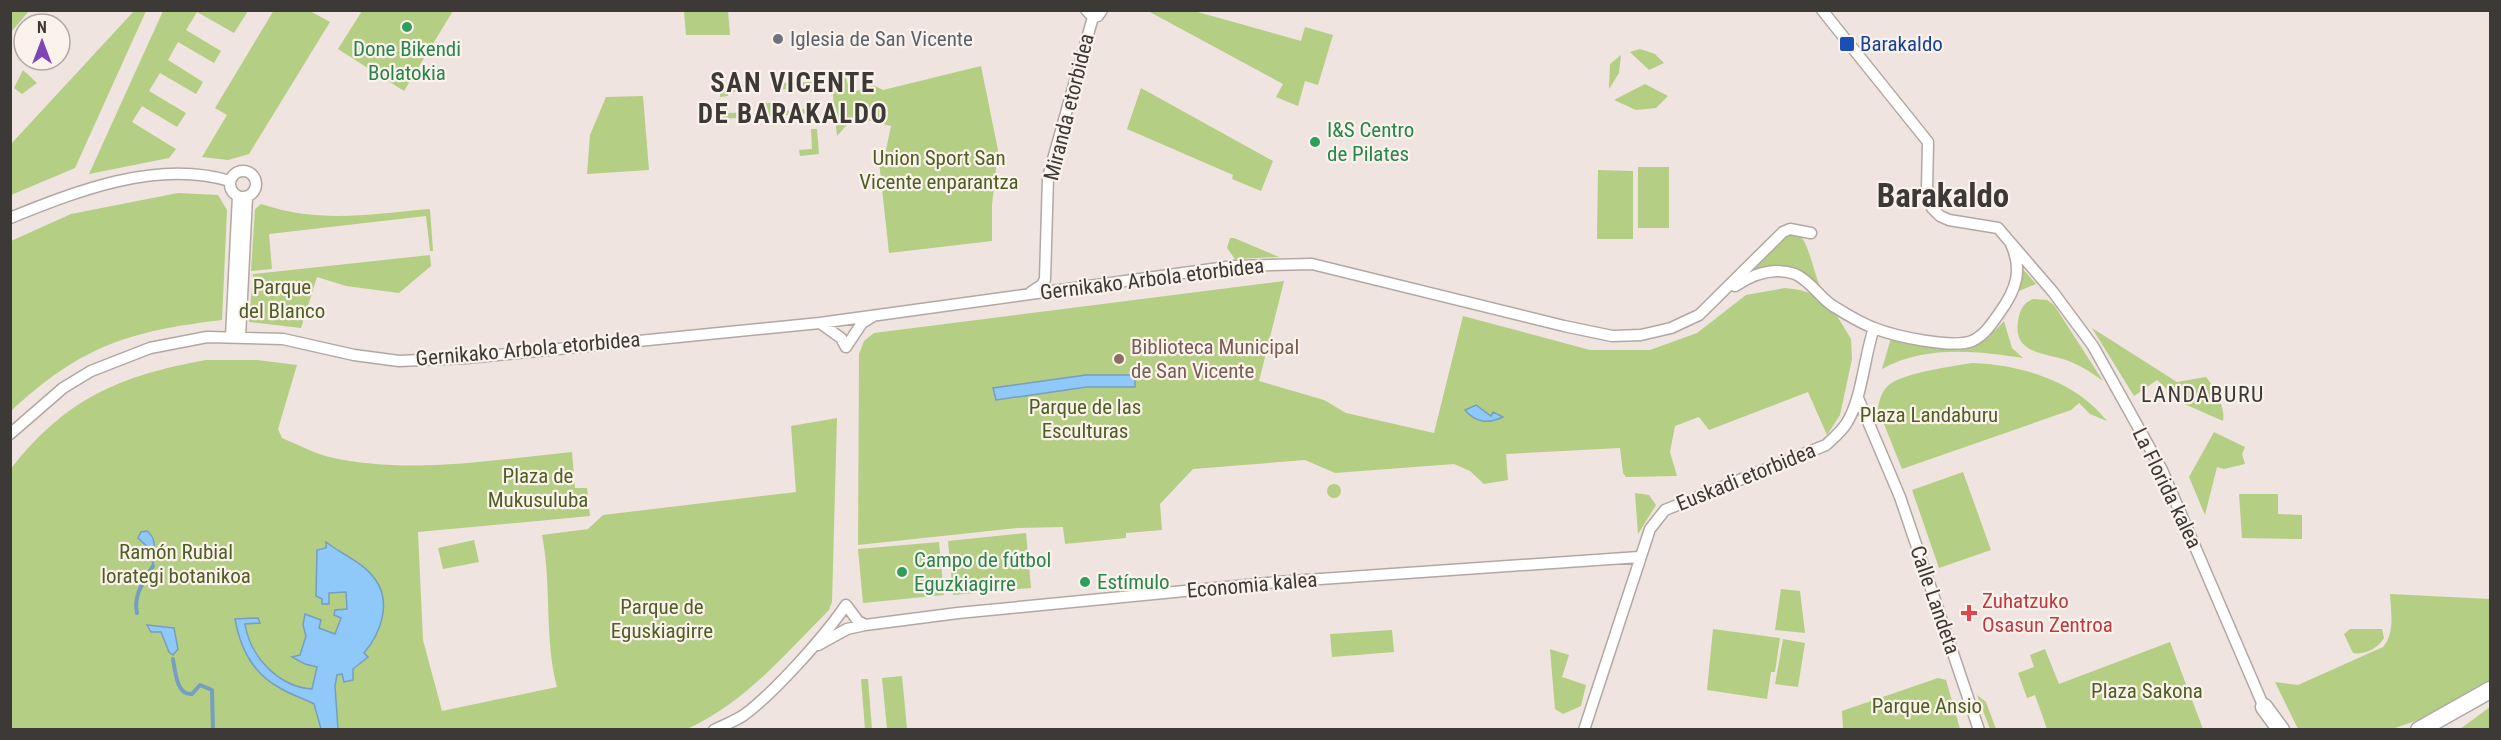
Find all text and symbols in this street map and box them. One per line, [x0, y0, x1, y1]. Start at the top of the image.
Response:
north arrow [12, 12, 72, 72]
text: N [37, 18, 47, 37]
marker: Done Bikendi Bolatokia [400, 20, 414, 34]
place label: Iglesia de San Vicente [790, 27, 973, 51]
street label: Miranda etorbidea [1039, 31, 1099, 183]
marker: Iglesia de San Vicente [771, 32, 785, 46]
place label: Barakaldo [1860, 32, 1943, 56]
marker: Barakaldo [1838, 35, 1856, 53]
place label: Done Bikendi Bolatokia [353, 37, 461, 85]
district label: SAN VICENTE DE BARAKALDO [698, 67, 888, 130]
place label: I&S Centro de Pilates [1327, 118, 1414, 166]
marker: I&S Centro de Pilates [1308, 135, 1322, 149]
park label: Union Sport San Vicente enparantza [859, 146, 1019, 194]
district label: Barakaldo [1877, 176, 2009, 215]
street label: Gernikako Arbola etorbidea [1039, 253, 1265, 305]
park label: Parque del Blanco [239, 275, 325, 323]
street label: Gernikako Arbola etorbidea [415, 327, 641, 371]
place label: Biblioteca Municipal de San Vicente [1131, 335, 1299, 383]
marker: Biblioteca Municipal de San Vicente [1112, 352, 1126, 366]
district label: LANDABURU [2141, 382, 2265, 407]
park label: Parque de las Esculturas [1029, 395, 1141, 443]
park label: Plaza Landaburu [1860, 403, 1998, 427]
street label: La Florida kalea [2127, 424, 2207, 552]
street label: Euskadi etorbidea [1673, 438, 1819, 516]
park label: Plaza de Mukusuluba [488, 464, 588, 512]
park label: Ramón Rubial lorategi botanikoa [101, 540, 251, 588]
street label: Calle Landeta [1905, 543, 1965, 657]
place label: Campo de fútbol Eguzkiagirre [914, 548, 1051, 596]
marker: Campo de fútbol Eguzkiagirre [895, 565, 909, 579]
street label: Economia kalea [1186, 567, 1318, 603]
place label: Estímulo [1097, 570, 1170, 594]
marker: Estímulo [1078, 575, 1092, 589]
place label: Zuhatzuko Osasun Zentroa [1982, 589, 2113, 637]
park label: Parque de Eguskiagirre [611, 595, 713, 643]
marker: Zuhatzuko Osasun Zentroa [1960, 604, 1978, 622]
park label: Plaza Sakona [2091, 679, 2203, 703]
park label: Parque Ansio [1872, 694, 1982, 718]

